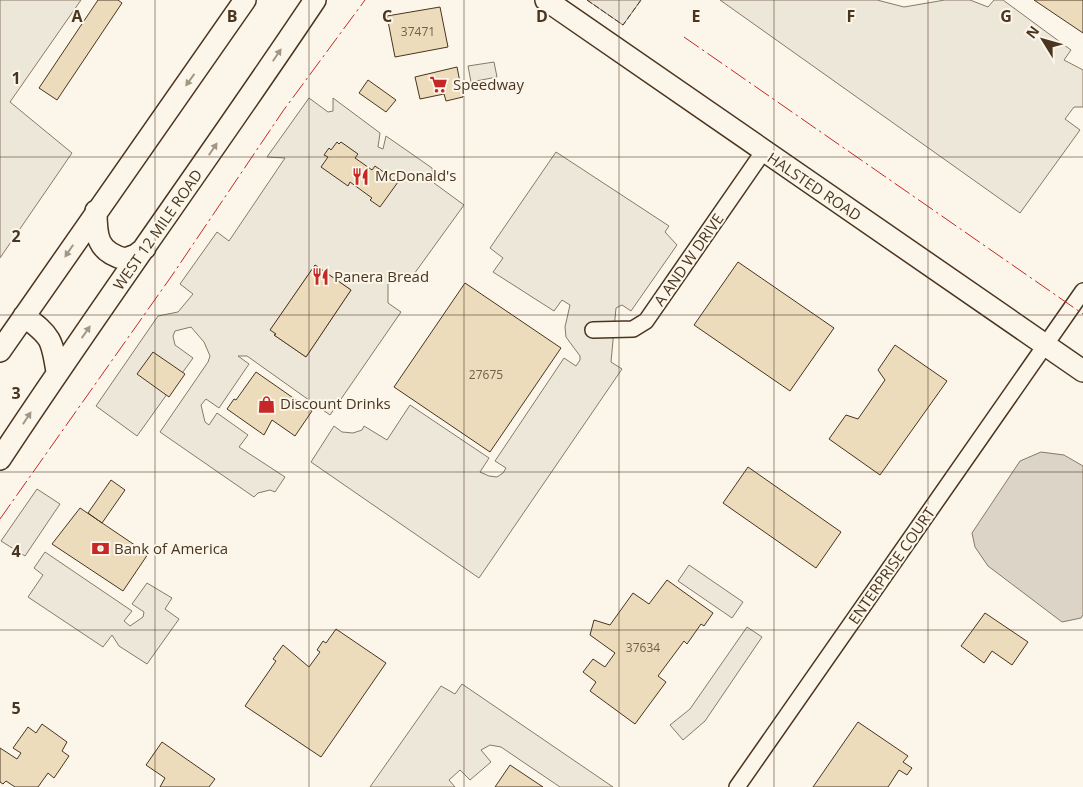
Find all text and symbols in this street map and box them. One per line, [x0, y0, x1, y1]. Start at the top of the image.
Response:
text: A [71, 5, 83, 27]
text: B [227, 5, 237, 27]
text: C [382, 5, 392, 27]
text: D [536, 5, 548, 27]
text: E [692, 5, 701, 27]
text: F [847, 5, 855, 27]
text: G [1000, 5, 1012, 27]
north arrow [1018, 15, 1068, 65]
text: N [1021, 22, 1043, 42]
house number: 37471 [401, 23, 435, 40]
one-way arrow [272, 48, 282, 62]
text: 1 [11, 67, 21, 89]
one-way arrow [185, 73, 195, 87]
place label: Speedway [453, 74, 524, 94]
supermarket icon: Speedway [429, 75, 449, 95]
one-way arrow [208, 143, 218, 156]
street label: HALSTED ROAD [764, 147, 865, 225]
street label: WEST 12 MILE ROAD [108, 165, 206, 294]
place label: McDonald's [375, 165, 457, 185]
restaurant icon: McDonald's [351, 166, 371, 186]
street label: A AND W DRIVE [649, 209, 727, 310]
text: 2 [11, 225, 21, 247]
one-way arrow [64, 244, 74, 258]
place label: Panera Bread [334, 266, 429, 286]
restaurant icon: Panera Bread [310, 267, 330, 287]
one-way arrow [81, 326, 91, 339]
house number: 27675 [469, 366, 503, 383]
text: 3 [11, 382, 21, 404]
place label: Discount Drinks [280, 393, 391, 413]
shop icon: Discount Drinks [256, 394, 276, 414]
one-way arrow [22, 412, 32, 425]
street label: ENTERPRISE COURT [843, 503, 939, 628]
place label: Bank of America [114, 538, 228, 558]
bank icon: Bank of America [90, 539, 110, 559]
text: 4 [11, 540, 21, 562]
house number: 37634 [626, 639, 660, 656]
text: 5 [11, 697, 21, 719]

